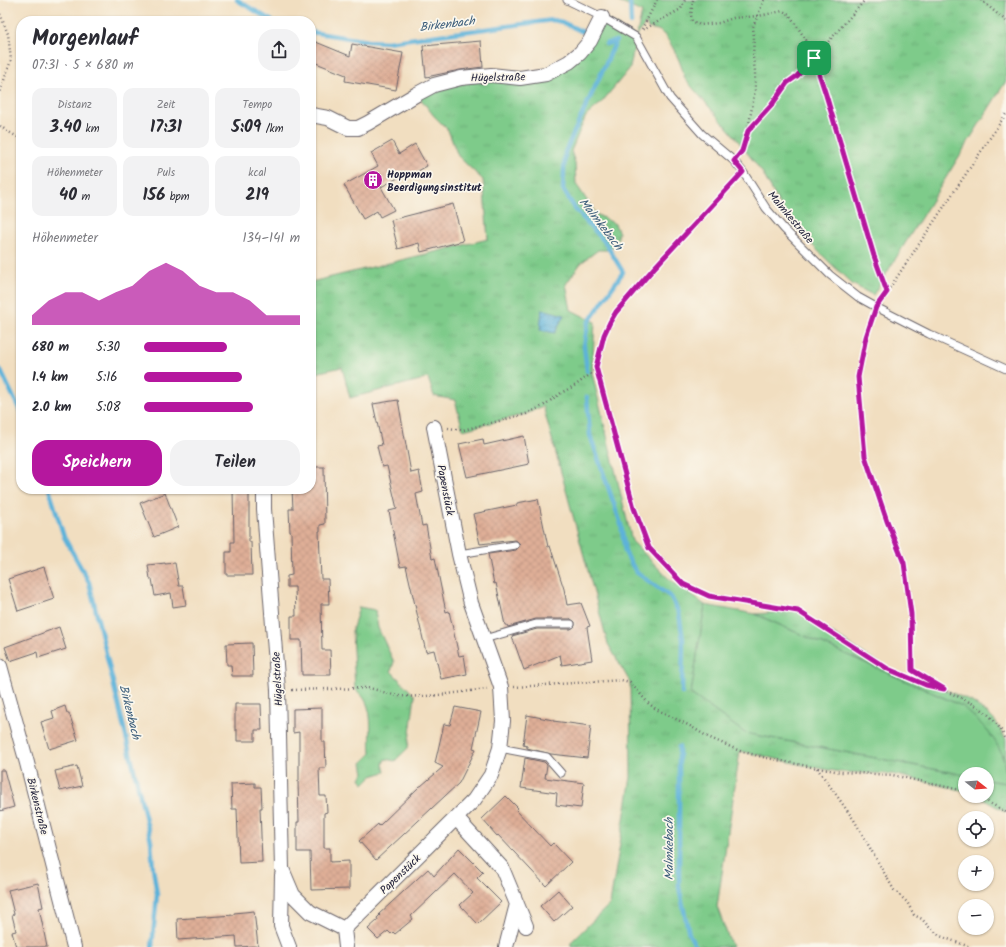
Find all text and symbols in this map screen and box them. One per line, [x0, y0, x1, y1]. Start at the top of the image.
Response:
water label: Birkenbach [418, 11, 477, 37]
text: Morgenlauf [32, 22, 137, 57]
button: share [258, 29, 300, 71]
pin [797, 41, 831, 75]
icon: arrive [803, 47, 825, 69]
text: 07:31 · 5 × 680 m [32, 55, 134, 76]
street label: Hügelstraße [471, 69, 526, 87]
text: Distanz [57, 96, 92, 114]
text: Zeit [157, 96, 175, 114]
text: Tempo [242, 96, 272, 114]
text: 3.40 [50, 114, 81, 141]
text: 17:31 [150, 114, 182, 141]
text: 5:09 [231, 114, 261, 141]
text: km [81, 120, 99, 138]
text: /km [261, 120, 284, 138]
text: Höhenmeter [47, 164, 102, 182]
text: Puls [157, 164, 175, 182]
text: kcal [248, 164, 266, 182]
place label: Hoppman Beerdigungsinstitut [387, 166, 483, 197]
building icon: Hoppman Beerdigungsinstitut [362, 169, 384, 191]
text: 40 [59, 182, 77, 209]
text: 156 [142, 182, 165, 209]
text: 219 [246, 182, 269, 209]
street label: Malmkestraße [763, 187, 818, 248]
text: m [77, 188, 90, 206]
text: bpm [165, 188, 190, 206]
water label: Malmkebach [574, 194, 628, 256]
text: Höhenmeter [32, 228, 98, 249]
text: 134–141 m [243, 228, 300, 249]
text: 680 m [32, 337, 69, 358]
text: 5:30 [96, 337, 120, 358]
text: 1.4 km [32, 367, 68, 388]
text: 5:16 [96, 367, 118, 388]
text: 2.0 km [32, 397, 71, 418]
text: 5:08 [96, 397, 121, 418]
button: Speichern [32, 440, 162, 486]
button: Teilen [170, 440, 300, 486]
street label: Papenstück [431, 463, 459, 518]
street label: Hügelstraße [268, 651, 288, 707]
water label: Birkenbach [114, 683, 146, 743]
north arrow [958, 767, 994, 803]
map controls [958, 767, 994, 935]
street label: Birkenstraße [21, 776, 53, 837]
button: locate [958, 811, 994, 847]
water label: Malmkebach [660, 816, 679, 880]
street label: Papenstück [376, 850, 426, 899]
button: + [958, 855, 994, 891]
button: − [958, 899, 994, 935]

